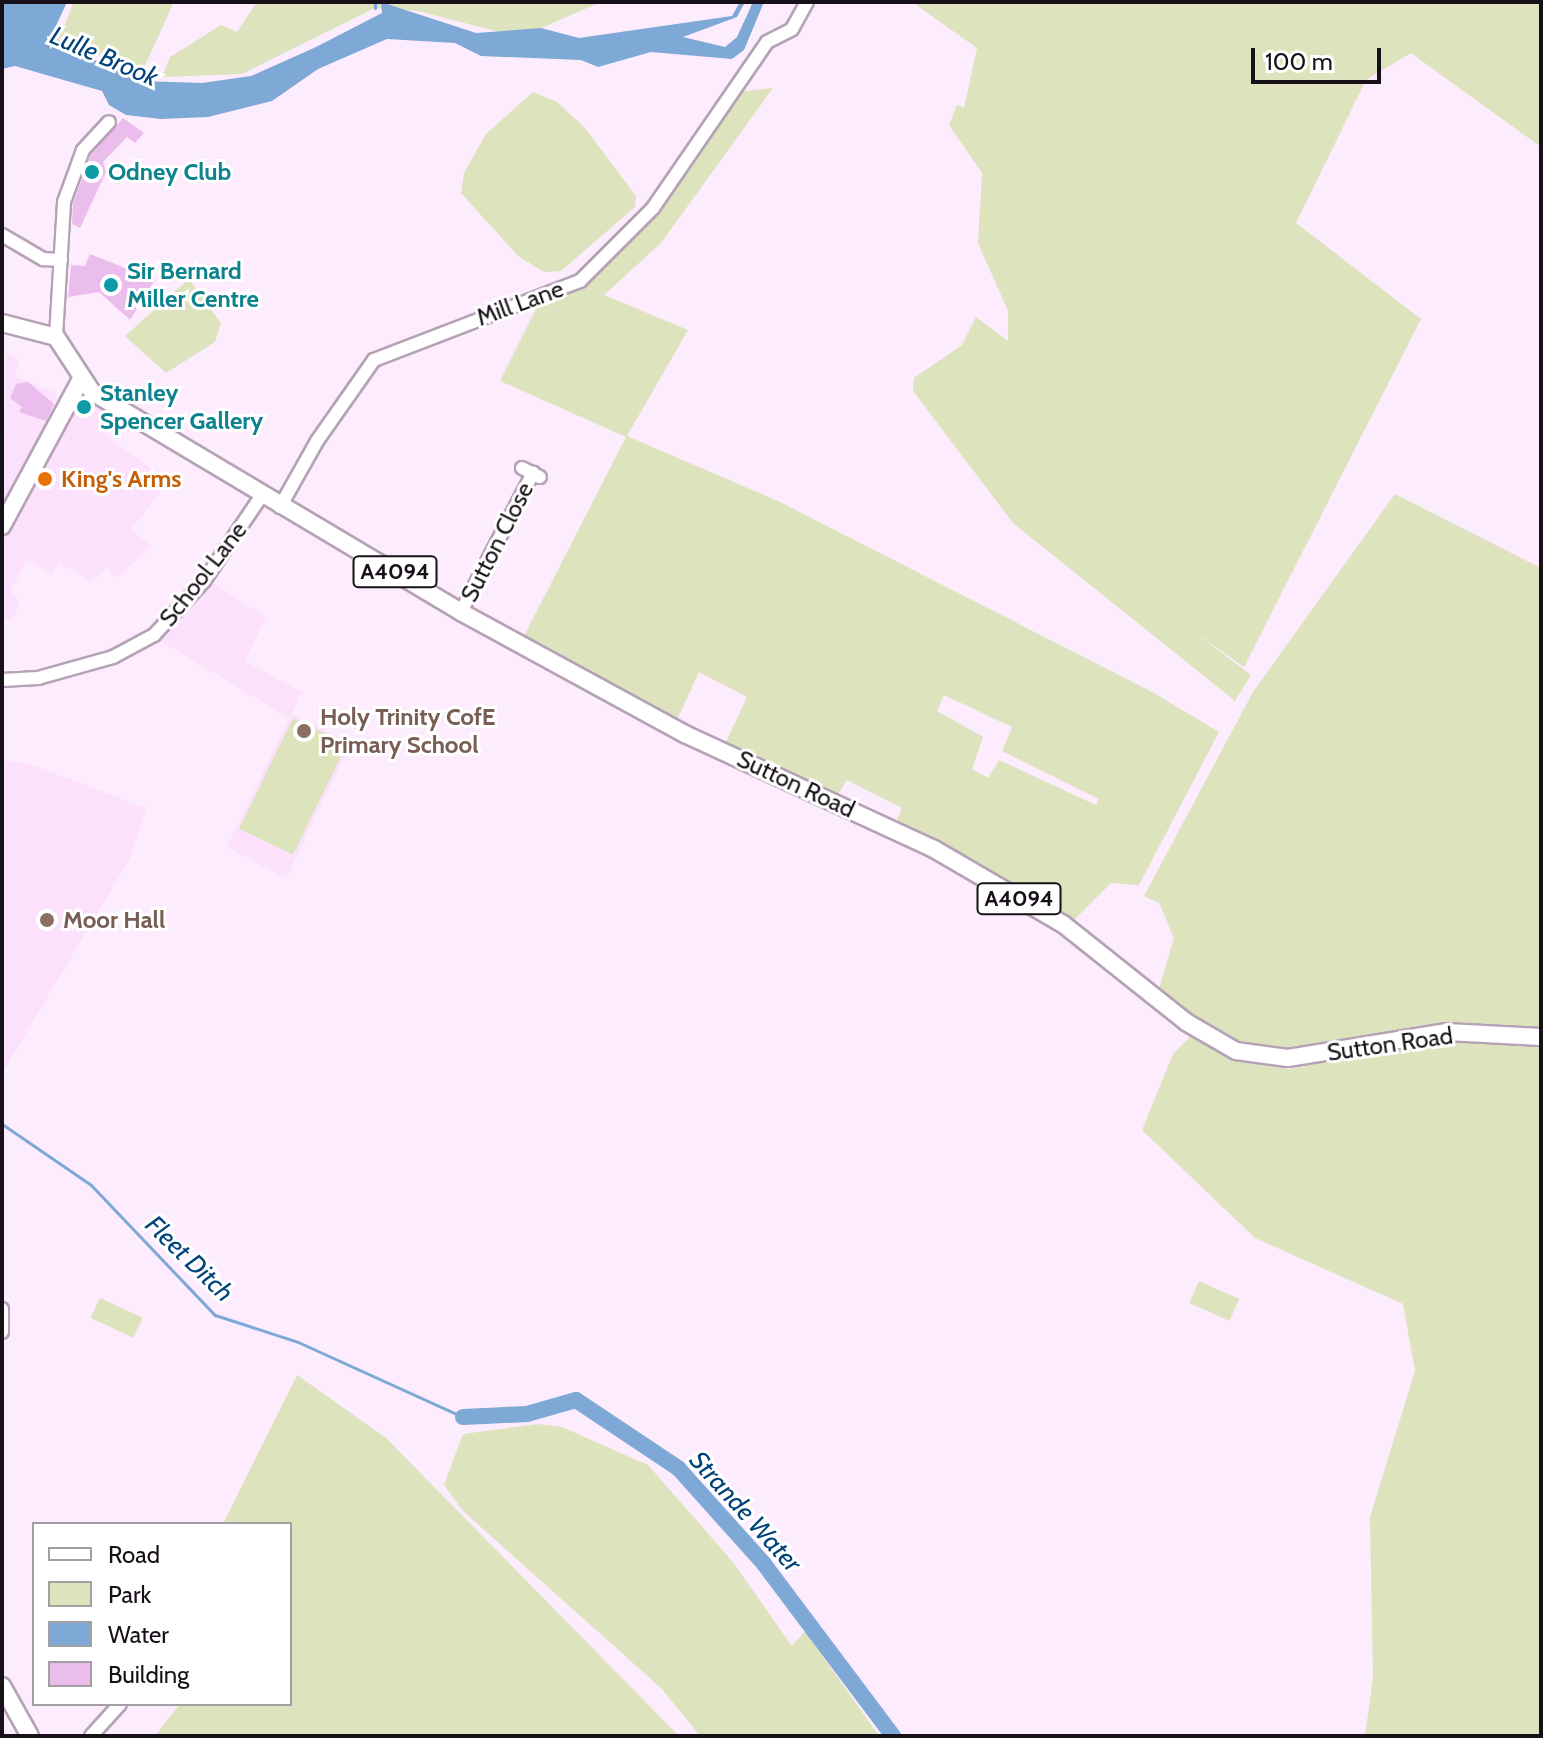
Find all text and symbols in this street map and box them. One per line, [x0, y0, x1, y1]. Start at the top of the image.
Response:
water label: Lulle Brook [45, 20, 163, 94]
scale bar [1255, 32, 1385, 82]
text: 100 m [1265, 47, 1333, 76]
place label: Odney Club [108, 158, 231, 186]
marker: Odney Club [83, 163, 101, 181]
place label: Sir Bernard Miller Centre [127, 257, 259, 313]
street label: Mill Lane [473, 274, 567, 332]
marker: Sir Bernard Miller Centre [102, 276, 120, 294]
place label: Stanley Spencer Gallery [100, 379, 263, 435]
marker: Stanley Spencer Gallery [75, 398, 93, 416]
place label: King's Arms [61, 465, 181, 493]
marker: King's Arms [36, 470, 54, 488]
street label: Sutton Close [455, 477, 539, 607]
street label: School Lane [153, 516, 253, 632]
road number: A4094 [351, 554, 439, 590]
place label: Holy Trinity CofE Primary School [320, 703, 495, 759]
marker: Holy Trinity CofE Primary School [295, 722, 313, 740]
street label: Sutton Road [733, 744, 859, 824]
road number: A4094 [975, 881, 1063, 917]
place label: Moor Hall [63, 906, 165, 934]
marker: Moor Hall [38, 911, 56, 929]
street label: Sutton Road [1325, 1021, 1455, 1067]
water label: Fleet Ditch [138, 1209, 240, 1309]
water label: Strande Water [683, 1445, 807, 1579]
legend [32, 1522, 292, 1706]
text: Road [108, 1540, 160, 1569]
text: Park [108, 1580, 151, 1609]
text: Water [108, 1620, 169, 1649]
text: Building [108, 1660, 189, 1689]

